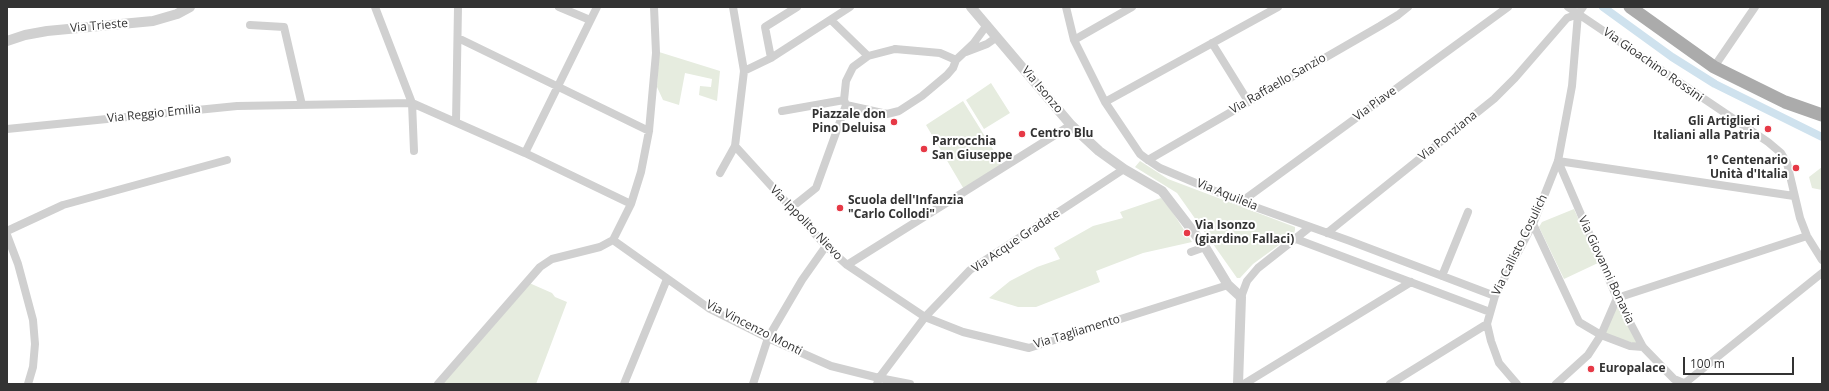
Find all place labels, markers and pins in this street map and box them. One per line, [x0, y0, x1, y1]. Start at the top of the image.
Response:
place label: Piazzale don Pino Deluisa [812, 108, 886, 136]
place label: Gli Artiglieri Italiani alla Patria [1653, 115, 1760, 143]
marker: Piazzale don Pino Deluisa [889, 117, 899, 127]
marker: Gli Artiglieri Italiani alla Patria [1763, 124, 1773, 134]
place label: Centro Blu [1030, 127, 1093, 141]
marker: Centro Blu [1017, 129, 1027, 139]
place label: Parrocchia San Giuseppe [932, 135, 1012, 163]
marker: Parrocchia San Giuseppe [919, 144, 929, 154]
place label: 1° Centenario Unità d'Italia [1706, 154, 1788, 182]
marker: 1° Centenario Unità d'Italia [1791, 163, 1801, 173]
place label: Scuola dell'Infanzia "Carlo Collodi" [848, 194, 964, 222]
marker: Scuola dell'Infanzia "Carlo Collodi" [835, 203, 845, 213]
place label: Via Isonzo (giardino Fallaci) [1195, 219, 1294, 247]
marker: Via Isonzo (giardino Fallaci) [1182, 228, 1192, 238]
place label: Europalace [1599, 362, 1665, 376]
marker: Europalace [1586, 364, 1596, 374]

